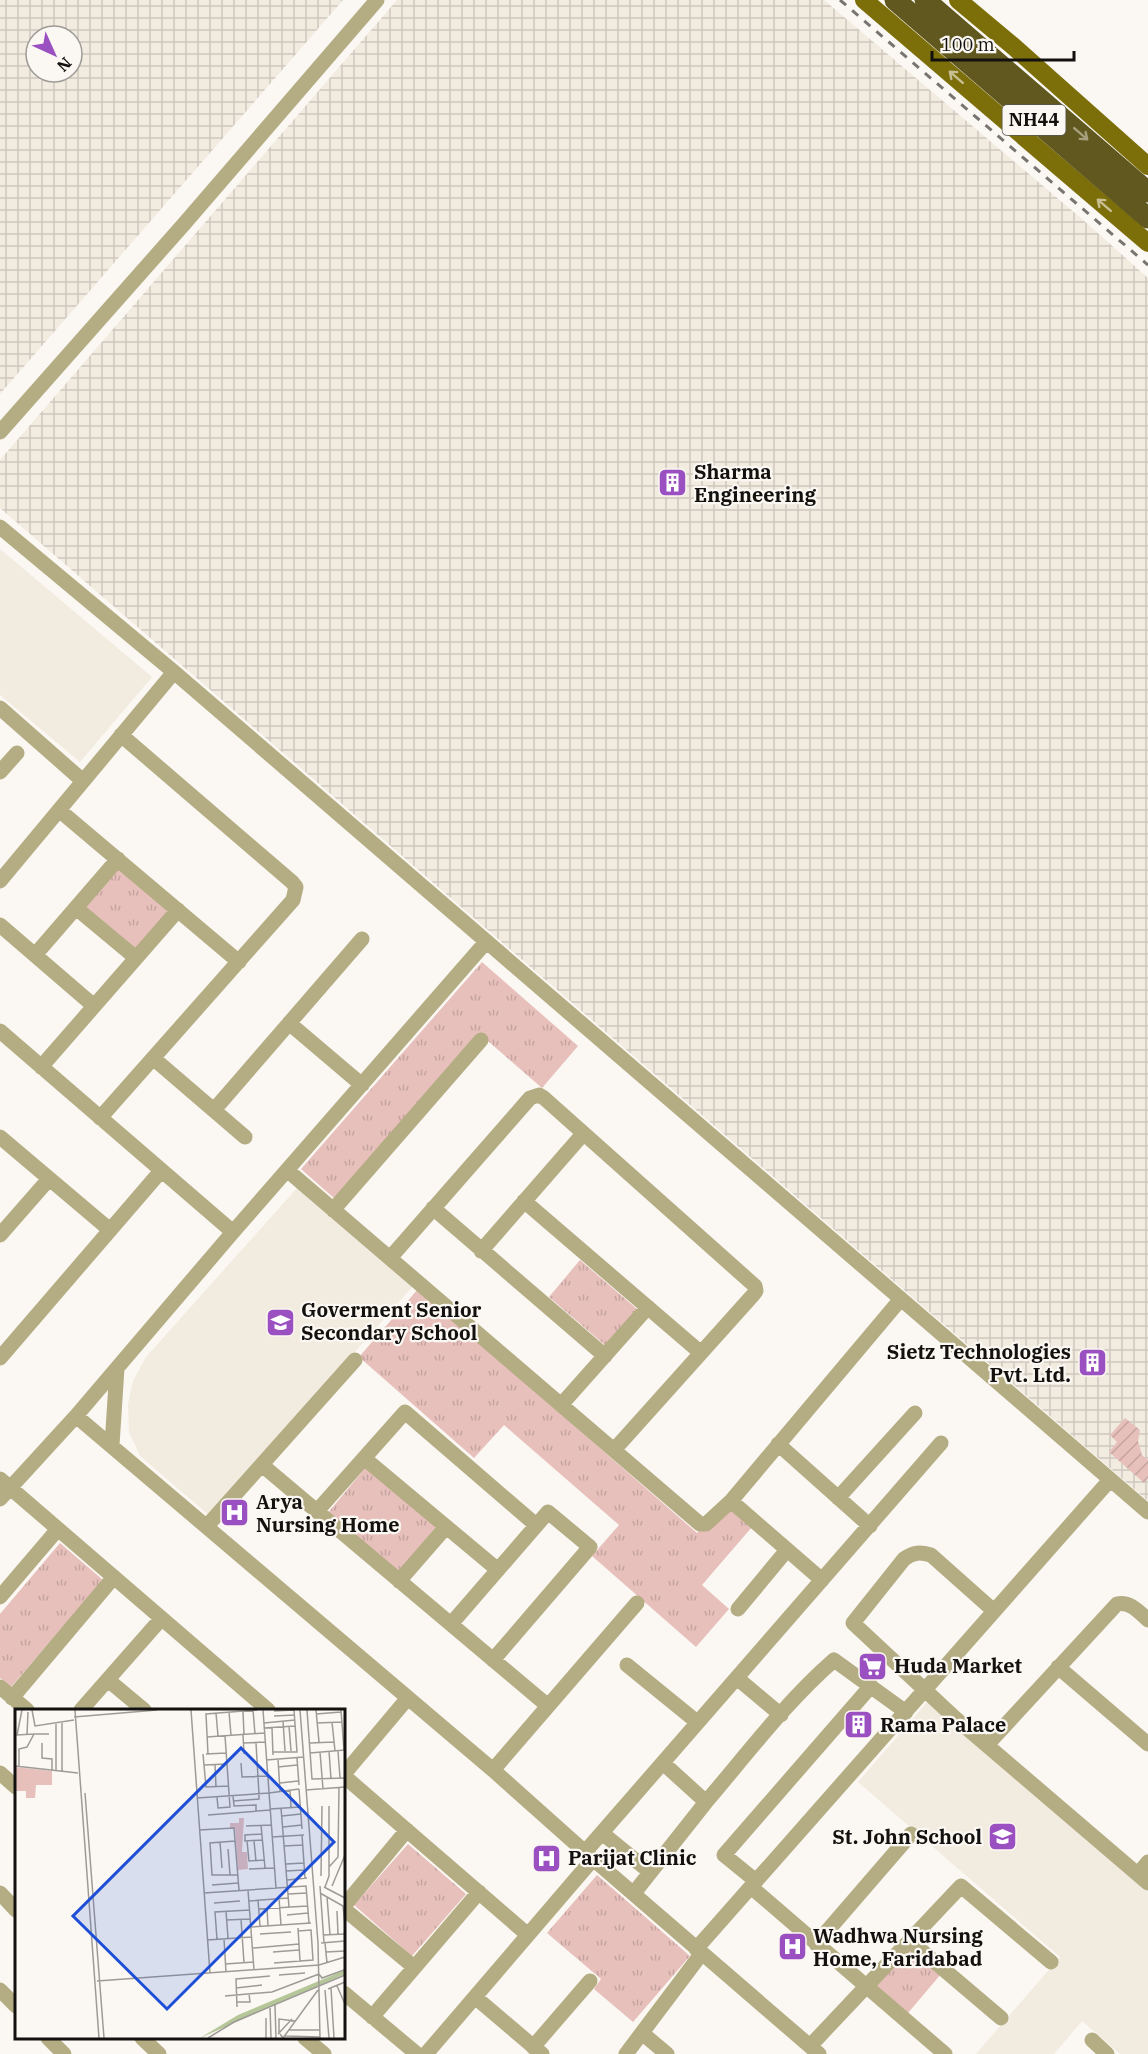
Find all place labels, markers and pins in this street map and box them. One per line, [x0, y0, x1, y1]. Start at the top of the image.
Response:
place label: Sharma Engineering [694, 458, 816, 508]
building icon: Sharma Engineering [657, 467, 689, 499]
place label: Goverment Senior Secondary School [301, 1296, 482, 1346]
school or university icon: Goverment Senior Secondary School [264, 1306, 296, 1338]
place label: Sietz Technologies Pvt. Ltd. [887, 1338, 1071, 1388]
building icon: Sietz Technologies Pvt. Ltd. [1076, 1347, 1108, 1379]
place label: Arya Nursing Home [256, 1488, 399, 1538]
hospital icon: Arya Nursing Home [219, 1497, 251, 1529]
supermarket icon: Huda Market [857, 1650, 889, 1682]
place label: Huda Market [894, 1652, 1022, 1679]
building icon: Rama Palace [843, 1709, 875, 1741]
place label: Rama Palace [880, 1711, 1006, 1738]
school or university icon: St. John School [987, 1821, 1019, 1853]
place label: St. John School [832, 1823, 982, 1850]
hospital icon: Parijat Clinic [531, 1842, 563, 1874]
place label: Parijat Clinic [568, 1844, 697, 1871]
place label: Wadhwa Nursing Home, Faridabad [813, 1922, 983, 1972]
hospital icon: Wadhwa Nursing Home, Faridabad [776, 1931, 808, 1963]

